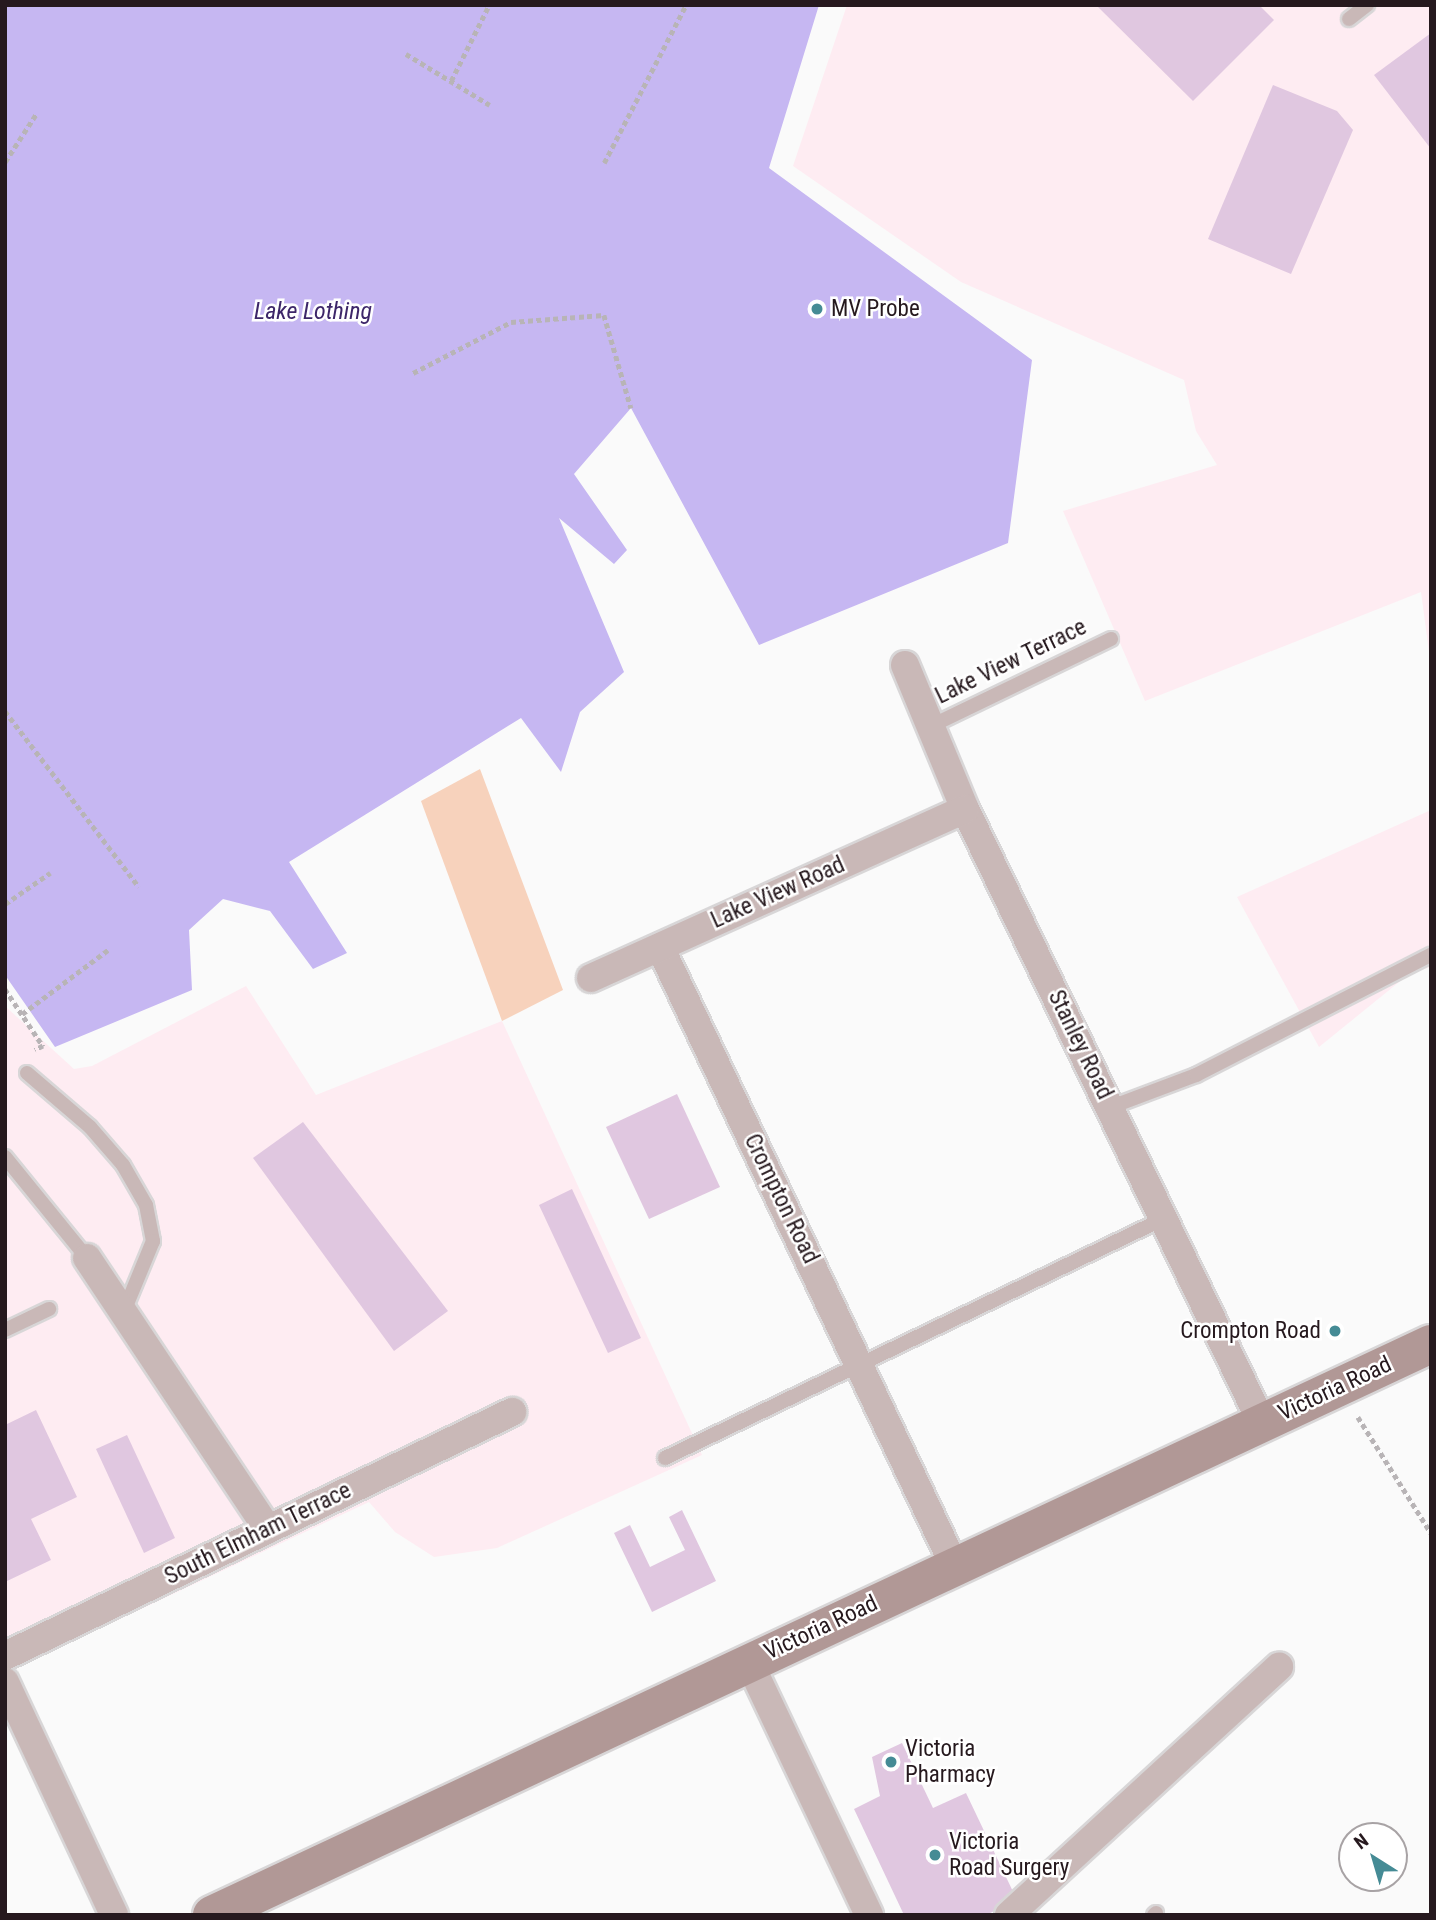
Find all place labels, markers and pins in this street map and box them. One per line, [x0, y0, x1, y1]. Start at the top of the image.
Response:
place label: MV Probe [831, 295, 920, 323]
marker: MV Probe [809, 301, 825, 317]
place label: Crompton Road [1180, 1317, 1321, 1345]
marker: Crompton Road [1327, 1323, 1343, 1339]
place label: Victoria Pharmacy [905, 1735, 995, 1789]
marker: Victoria Pharmacy [883, 1754, 899, 1770]
place label: Victoria Road Surgery [949, 1828, 1069, 1882]
marker: Victoria Road Surgery [927, 1847, 943, 1863]

